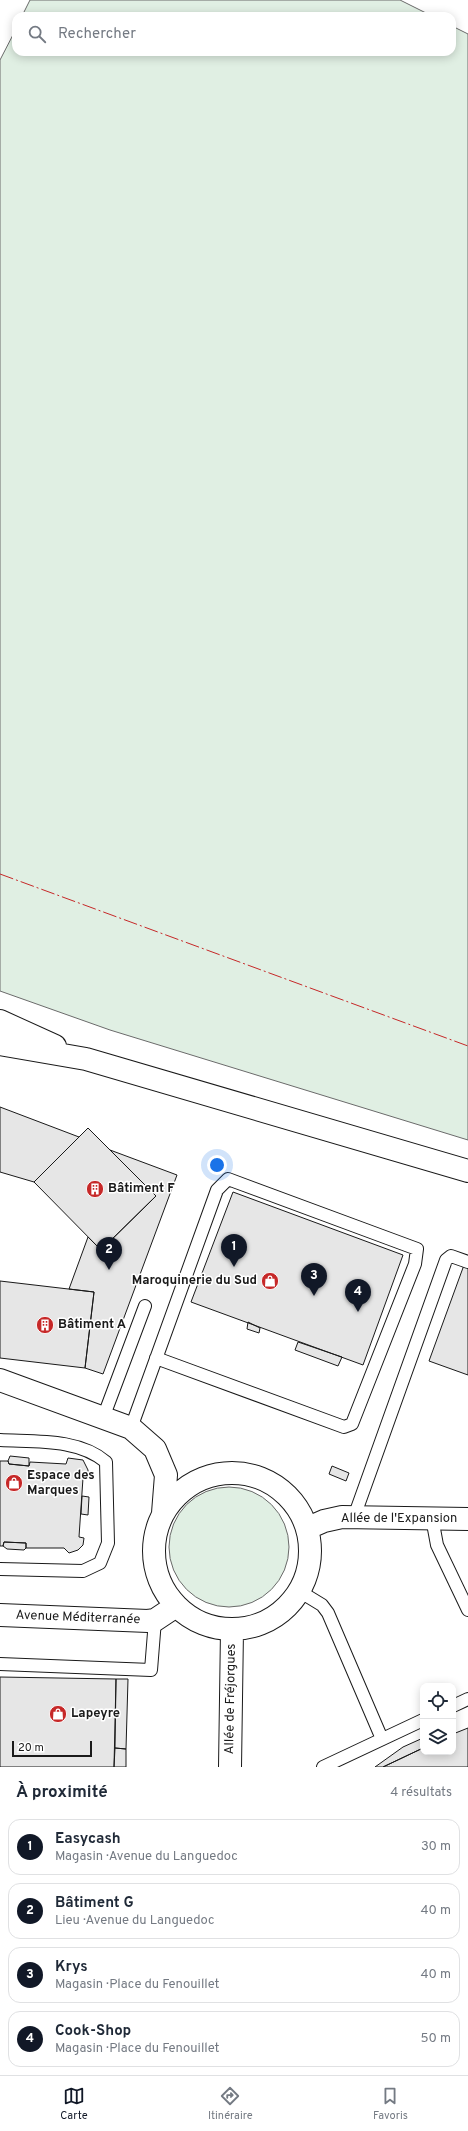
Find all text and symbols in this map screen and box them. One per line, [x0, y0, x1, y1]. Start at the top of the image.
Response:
search box [12, 12, 456, 56]
icon: search [26, 23, 48, 45]
text: Rechercher [58, 25, 136, 44]
your location [207, 1155, 227, 1175]
building icon: Bâtiment F [85, 1179, 105, 1199]
place label: Bâtiment F [108, 1181, 175, 1197]
pin: 1 [221, 1234, 247, 1267]
pin: 2 [96, 1237, 122, 1270]
pin: 3 [301, 1263, 327, 1296]
shop icon: Maroquinerie du Sud [260, 1271, 280, 1291]
place label: Maroquinerie du Sud [132, 1273, 257, 1289]
pin: 4 [345, 1279, 371, 1312]
building icon: Bâtiment A [35, 1315, 55, 1335]
place label: Bâtiment A [58, 1317, 126, 1333]
place label: Espace des Marques [27, 1468, 95, 1499]
shop icon: Espace des Marques [4, 1473, 24, 1493]
street label: Allée de l'Expansion [341, 1511, 457, 1527]
street label: Avenue Méditerranée [15, 1608, 141, 1628]
street label: Allée de Fréjorgues [222, 1643, 240, 1755]
map controls [420, 1683, 456, 1755]
button: locate [420, 1683, 456, 1719]
shop icon: Lapeyre [48, 1704, 68, 1724]
place label: Lapeyre [71, 1706, 120, 1722]
button: layers [420, 1719, 456, 1755]
scale bar [12, 1739, 92, 1758]
text: 20 m [18, 1741, 44, 1755]
text: À proximité [16, 1782, 108, 1804]
text: 4 résultats [390, 1785, 452, 1801]
text: Easycash [55, 1830, 121, 1849]
text: 1 [27, 1839, 33, 1855]
text: 30 m [421, 1839, 451, 1855]
text: Magasin · Avenue du Languedoc [55, 1849, 238, 1865]
text: Bâtiment G [55, 1894, 134, 1913]
text: 2 [26, 1903, 34, 1919]
text: 40 m [421, 1903, 451, 1919]
text: Lieu · Avenue du Languedoc [55, 1913, 215, 1929]
text: Krys [55, 1958, 88, 1977]
text: 3 [26, 1967, 34, 1983]
text: 40 m [421, 1967, 451, 1983]
text: Magasin · Place du Fenouillet [55, 1977, 220, 1993]
text: Cook-Shop [55, 2022, 131, 2041]
text: 4 [26, 2031, 34, 2047]
text: 50 m [421, 2031, 451, 2047]
text: Magasin · Place du Fenouillet [55, 2041, 220, 2057]
tab: Carte [60, 2085, 88, 2123]
tab: Itinéraire [208, 2085, 253, 2123]
tab: Favoris [373, 2085, 408, 2123]

